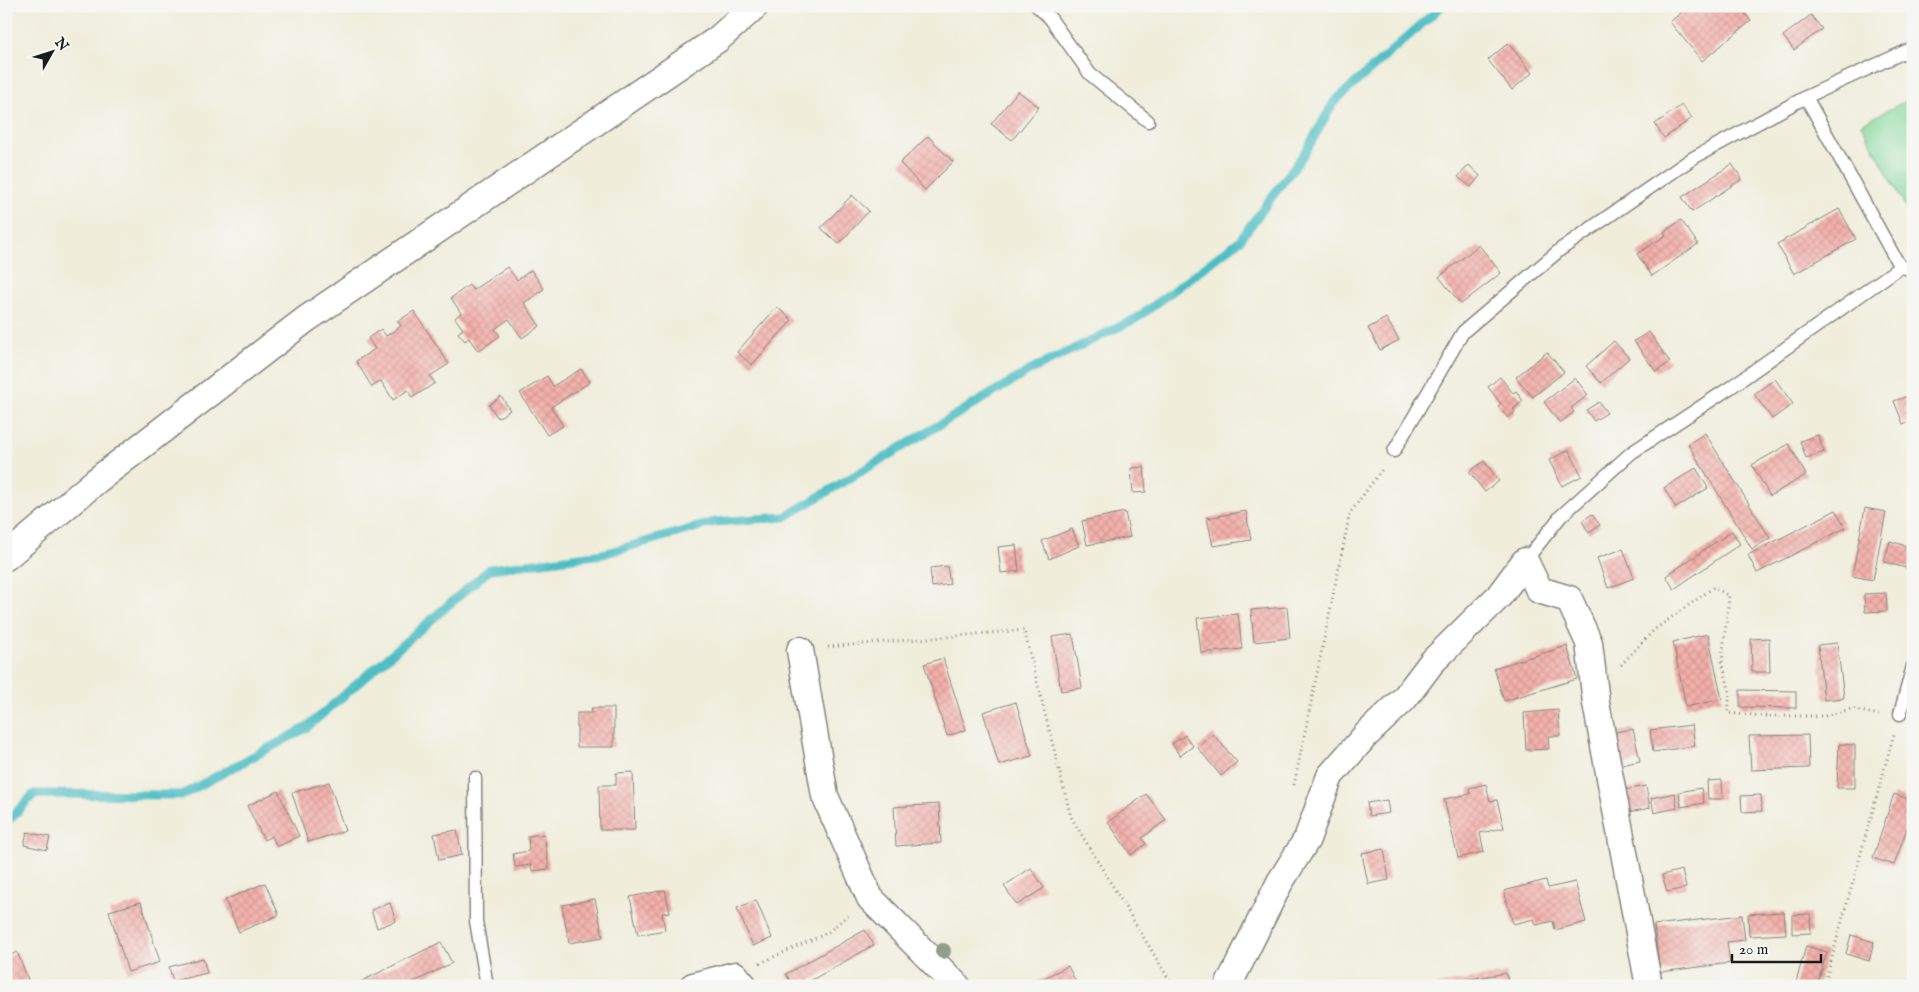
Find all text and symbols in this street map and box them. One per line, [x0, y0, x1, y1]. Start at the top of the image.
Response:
north arrow [28, 28, 78, 78]
text: N [50, 33, 72, 55]
scale bar [1732, 932, 1820, 964]
text: 20 m [1739, 940, 1769, 959]

